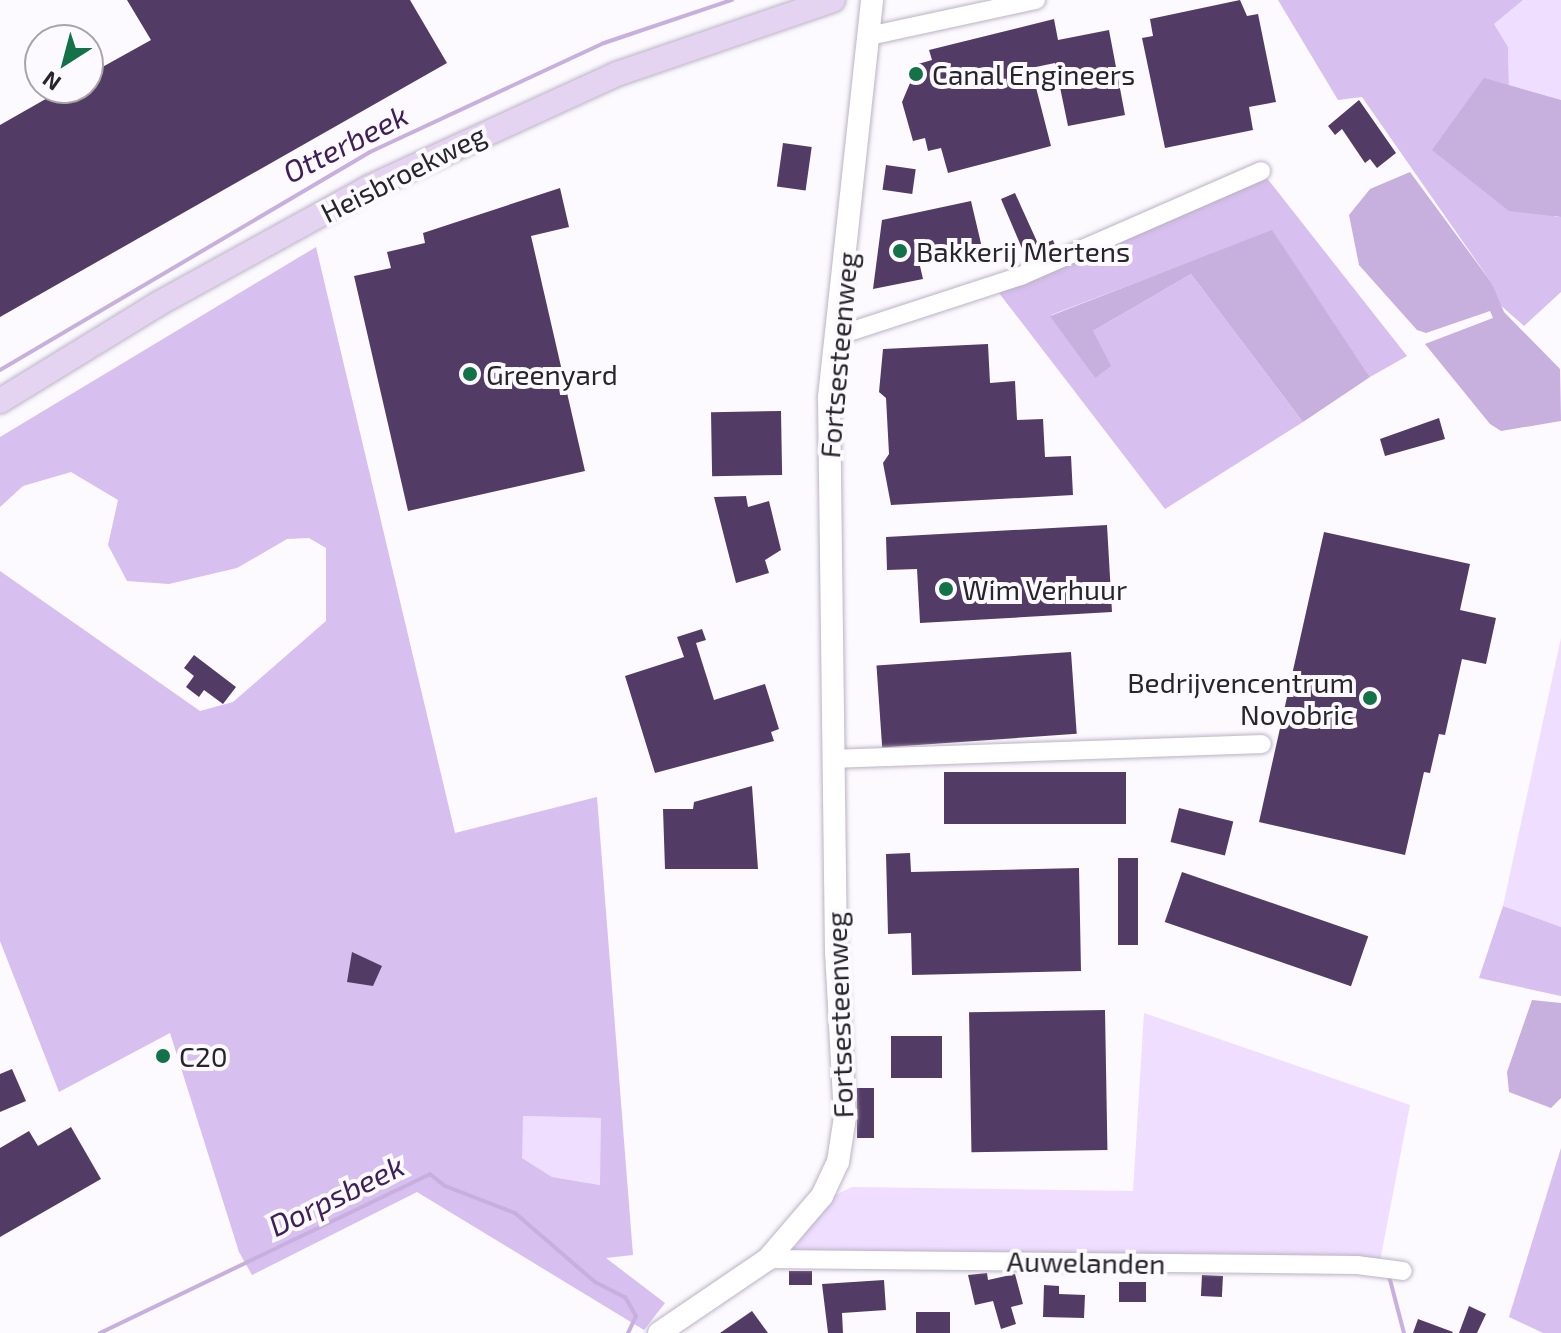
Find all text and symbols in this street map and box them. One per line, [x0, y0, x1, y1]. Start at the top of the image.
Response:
north arrow [24, 24, 104, 104]
place label: Canal Engineers [932, 57, 1136, 91]
marker: Canal Engineers [907, 65, 925, 83]
text: N [37, 67, 65, 97]
water label: Otterbeek [276, 96, 414, 190]
street label: Heisbroekweg [315, 117, 491, 229]
place label: Bakkerij Mertens [916, 234, 1130, 268]
marker: Bakkerij Mertens [891, 242, 909, 260]
street label: Fortsesteenweg [812, 251, 864, 459]
place label: Greenyard [486, 357, 618, 391]
marker: Greenyard [461, 365, 479, 383]
place label: Wim Verhuur [962, 572, 1128, 606]
marker: Wim Verhuur [937, 580, 955, 598]
place label: Bedrijvencentrum Novobric [1127, 665, 1354, 731]
marker: Bedrijvencentrum Novobric [1361, 689, 1379, 707]
street label: Fortsesteenweg [819, 911, 859, 1119]
place label: C20 [179, 1039, 228, 1073]
marker: C20 [154, 1047, 172, 1065]
water label: Dorpsbeek [262, 1147, 410, 1243]
street label: Auwelanden [1006, 1244, 1166, 1280]

